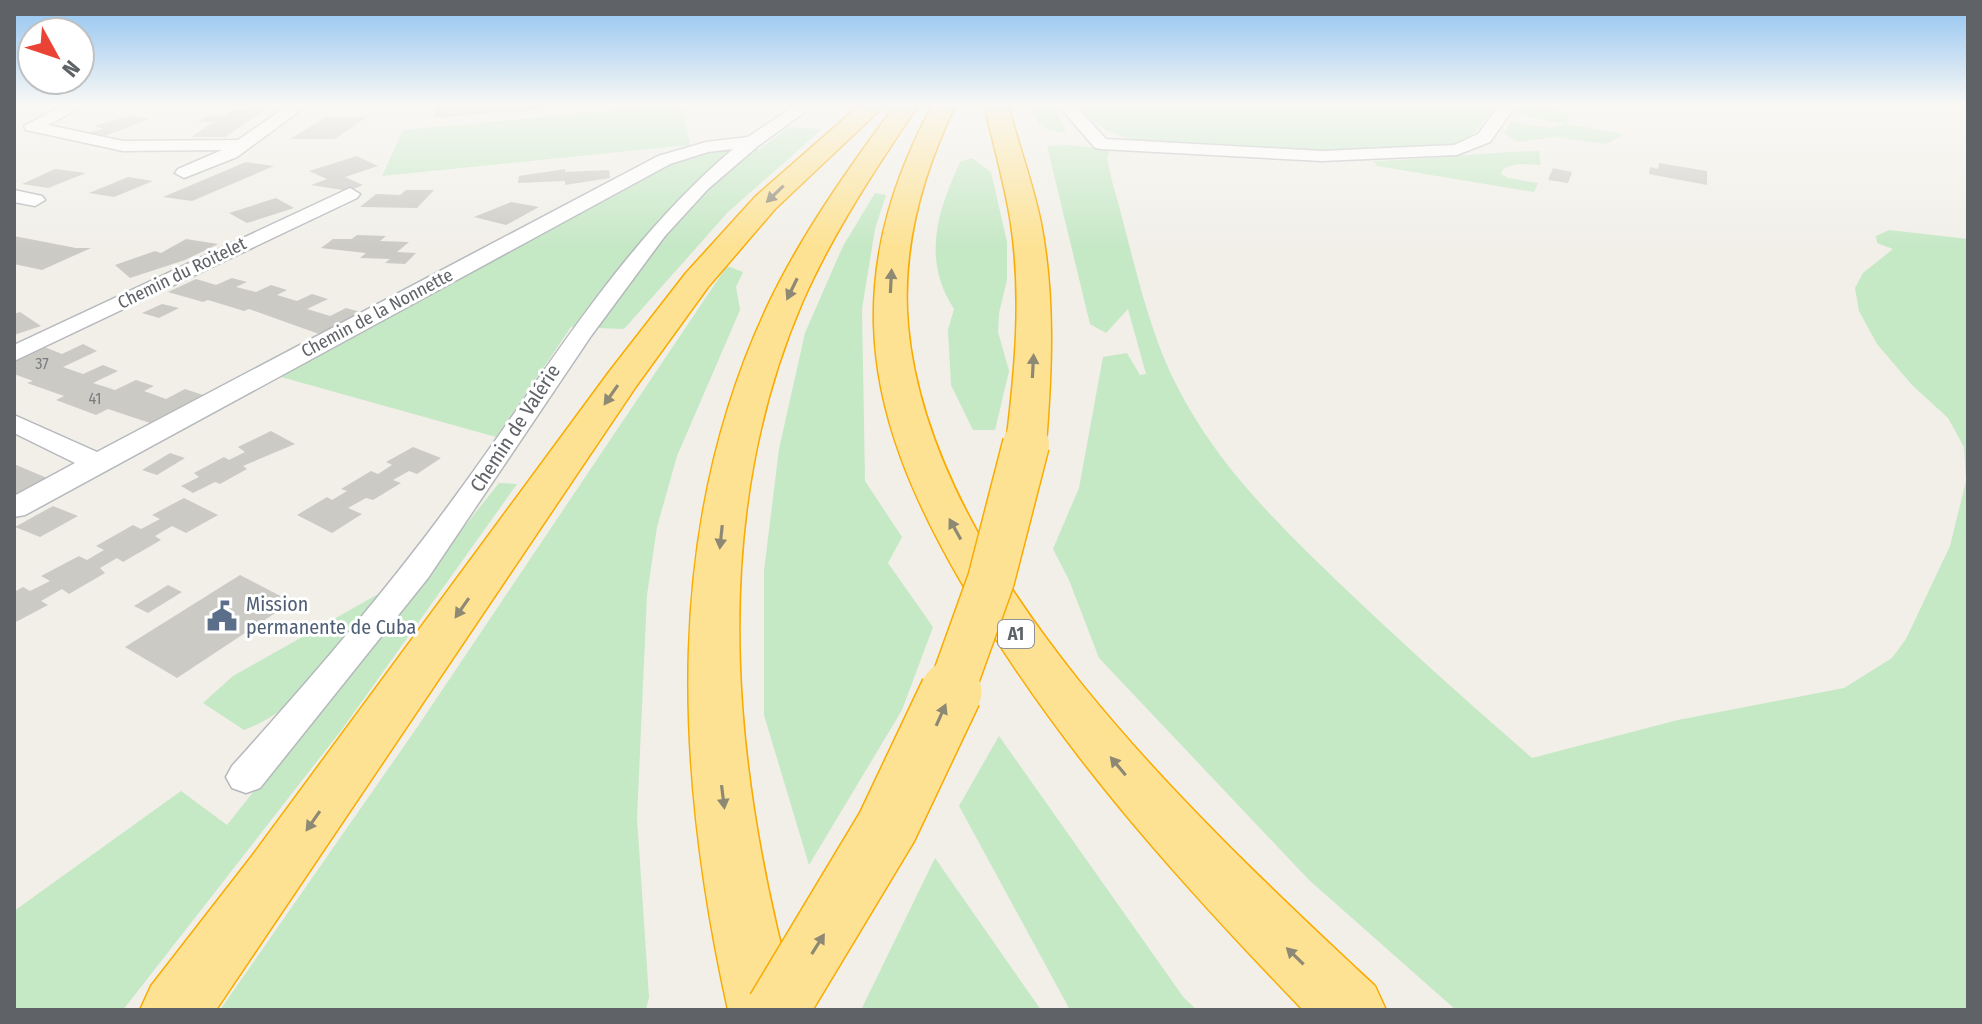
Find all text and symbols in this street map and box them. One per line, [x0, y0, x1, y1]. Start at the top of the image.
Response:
north arrow [16, 16, 96, 96]
text: N [56, 55, 86, 82]
one-way arrow [766, 184, 785, 202]
street label: Chemin du Roitelet [114, 232, 250, 314]
street label: Chemin de la Nonnette [297, 264, 457, 362]
one-way arrow [885, 268, 898, 293]
one-way arrow [786, 277, 799, 300]
one-way arrow [1026, 353, 1039, 378]
house number: 37 [35, 354, 49, 373]
street label: Chemin de Valérie [465, 360, 565, 496]
one-way arrow [604, 385, 619, 406]
house number: 41 [88, 389, 102, 408]
one-way arrow [948, 518, 961, 541]
one-way arrow [714, 525, 727, 550]
place label: Mission permanente de Cuba [246, 592, 416, 639]
one-way arrow [454, 597, 470, 619]
public building icon: Mission permanente de Cuba [205, 599, 239, 633]
road number: A1 [998, 620, 1034, 648]
one-way arrow [934, 703, 948, 727]
one-way arrow [1110, 756, 1127, 776]
one-way arrow [716, 784, 729, 809]
one-way arrow [306, 810, 321, 831]
one-way arrow [811, 933, 825, 955]
one-way arrow [1286, 947, 1305, 965]

